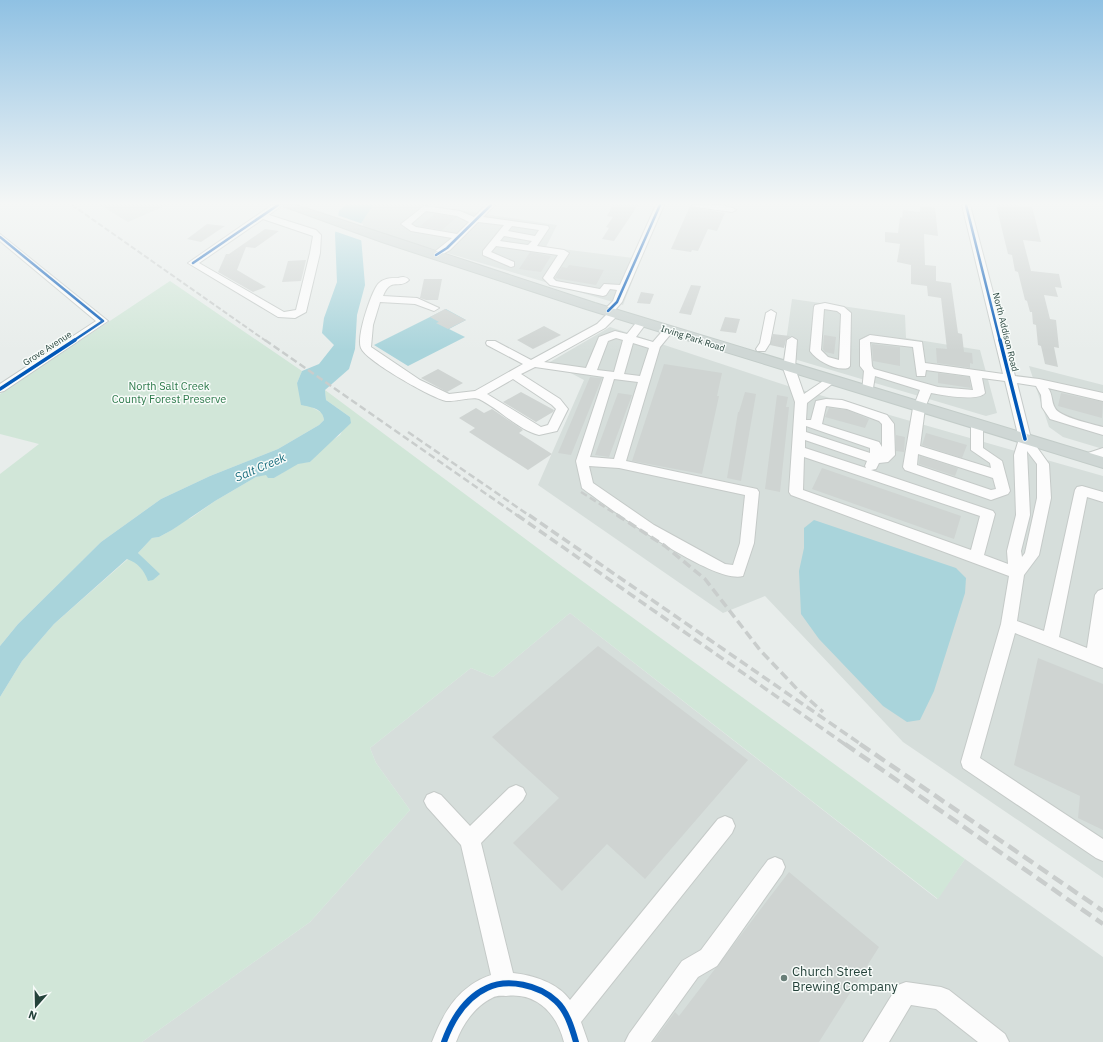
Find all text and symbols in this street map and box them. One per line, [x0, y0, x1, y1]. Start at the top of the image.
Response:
street label: North Addison Road [991, 291, 1021, 373]
street label: Irving Park Road [660, 322, 726, 354]
street label: Grove Avenue [21, 328, 74, 368]
park label: North Salt Creek County Forest Preserve [112, 379, 226, 406]
water label: Salt Creek [232, 449, 288, 484]
place label: Church Street Brewing Company [792, 963, 898, 995]
marker: Church Street Brewing Company [779, 973, 789, 983]
north arrow [16, 986, 56, 1026]
text: N [26, 1007, 39, 1023]

